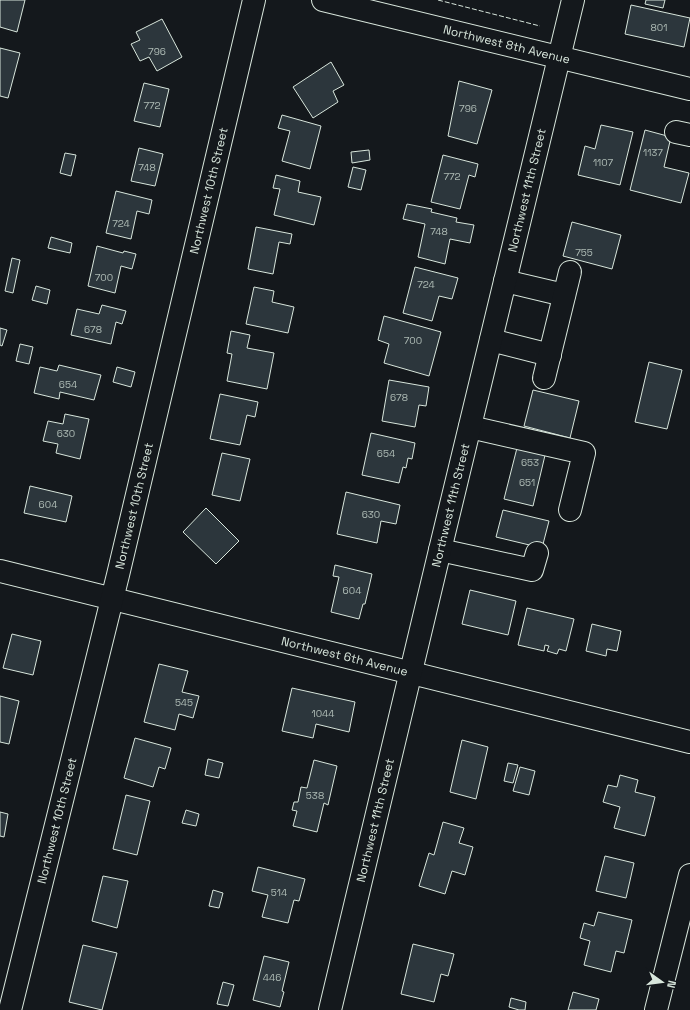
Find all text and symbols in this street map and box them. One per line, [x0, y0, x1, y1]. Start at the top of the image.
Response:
street label: Northwest 8th Avenue [442, 21, 572, 68]
house number: 801 [651, 21, 667, 34]
house number: 796 [148, 45, 166, 58]
house number: 772 [143, 99, 161, 112]
house number: 796 [459, 102, 477, 115]
street label: Northwest 10th Street [186, 126, 232, 256]
street label: Northwest 11th Street [504, 127, 550, 254]
house number: 1137 [643, 146, 663, 159]
house number: 1107 [593, 156, 613, 169]
house number: 748 [138, 161, 156, 174]
house number: 772 [443, 170, 461, 183]
house number: 724 [112, 217, 130, 230]
house number: 748 [430, 225, 448, 238]
house number: 755 [575, 246, 593, 259]
house number: 700 [95, 271, 113, 284]
house number: 724 [417, 278, 435, 291]
house number: 678 [84, 323, 102, 336]
house number: 700 [404, 334, 422, 347]
house number: 654 [59, 378, 77, 391]
house number: 678 [390, 391, 408, 404]
house number: 630 [57, 427, 75, 440]
street label: Northwest 10th Street [112, 441, 157, 571]
street label: Northwest 11th Street [428, 442, 474, 569]
house number: 654 [377, 447, 395, 460]
house number: 653 [521, 456, 539, 469]
house number: 651 [519, 476, 535, 489]
house number: 604 [39, 498, 57, 511]
house number: 630 [362, 508, 380, 521]
house number: 604 [343, 584, 361, 597]
street label: Northwest 6th Avenue [280, 633, 409, 680]
house number: 545 [175, 696, 193, 709]
house number: 1044 [311, 707, 335, 720]
street label: Northwest 10th Street [34, 756, 80, 886]
street label: Northwest 11th Street [353, 757, 398, 884]
house number: 538 [306, 789, 324, 802]
house number: 514 [271, 886, 287, 899]
north arrow [642, 962, 682, 1002]
house number: 446 [263, 971, 281, 984]
text: N [664, 979, 679, 990]

